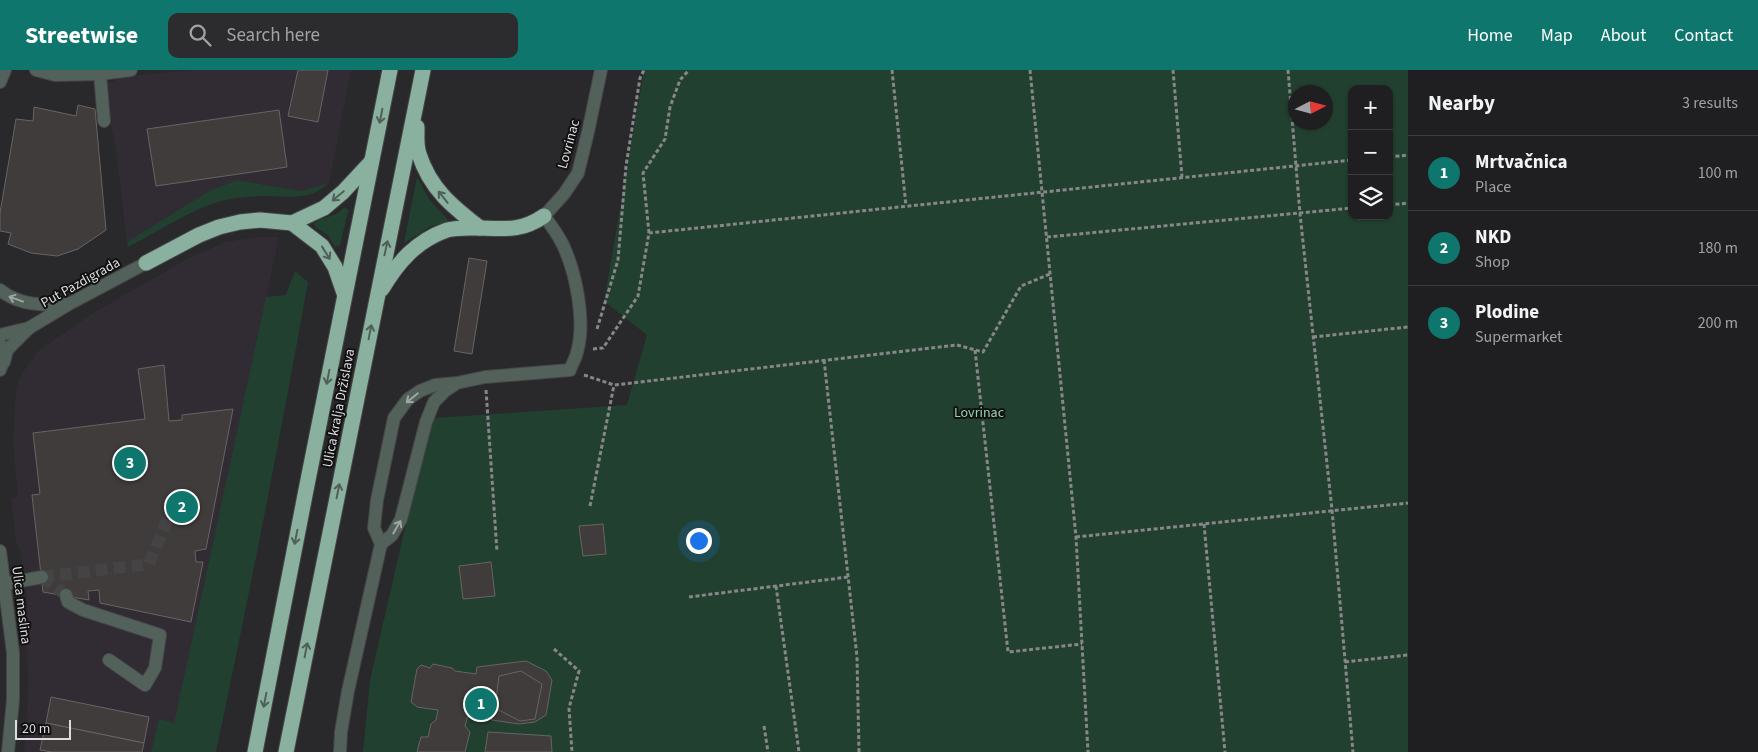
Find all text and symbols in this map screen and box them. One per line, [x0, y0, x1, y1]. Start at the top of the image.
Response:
search box [168, 13, 518, 58]
text: Streetwise [25, 18, 138, 53]
icon: search [186, 21, 214, 49]
text: Search here [226, 22, 320, 49]
text: Home [1467, 23, 1513, 48]
text: Map [1541, 23, 1573, 48]
text: About [1601, 23, 1646, 48]
text: Contact [1674, 23, 1733, 48]
north arrow [1288, 85, 1333, 130]
map controls [1348, 85, 1393, 220]
button: + [1348, 85, 1393, 130]
text: Nearby [1428, 88, 1495, 118]
text: 3 results [1682, 92, 1738, 114]
one-way arrow [375, 107, 385, 123]
street label: Lovrinac [553, 117, 585, 171]
button: − [1348, 130, 1393, 175]
text: Mrtvačnica [1475, 149, 1568, 176]
text: 1 [1440, 162, 1448, 184]
text: 100 m [1698, 162, 1738, 184]
button: layers [1348, 175, 1393, 220]
text: Place [1475, 176, 1511, 198]
one-way arrow [331, 191, 344, 202]
one-way arrow [438, 191, 449, 204]
text: NKD [1475, 224, 1511, 251]
text: 2 [1440, 237, 1448, 259]
text: 180 m [1698, 237, 1738, 259]
one-way arrow [382, 241, 392, 257]
one-way arrow [321, 246, 331, 260]
text: Shop [1475, 251, 1510, 273]
street label: Put Pazdigrada [37, 253, 124, 313]
one-way arrow [9, 294, 24, 303]
text: Plodine [1475, 299, 1539, 326]
text: 3 [1440, 312, 1448, 334]
text: 200 m [1698, 312, 1738, 334]
one-way arrow [365, 324, 375, 340]
text: Supermarket [1475, 326, 1562, 348]
street label: Ulica kralja Držislava [318, 347, 360, 469]
one-way arrow [323, 368, 332, 384]
one-way arrow [405, 392, 418, 403]
park label: Lovrinac [954, 403, 1005, 423]
pin: 3 [114, 444, 146, 482]
one-way arrow [333, 483, 343, 499]
pin: 2 [166, 488, 198, 526]
one-way arrow [392, 520, 402, 534]
your location [686, 528, 712, 554]
one-way arrow [291, 529, 301, 545]
street label: Ulica maslina [6, 565, 36, 645]
one-way arrow [302, 643, 311, 659]
pin: 1 [465, 685, 497, 723]
one-way arrow [260, 692, 269, 708]
scale bar [15, 717, 71, 740]
text: 20 m [22, 719, 50, 739]

